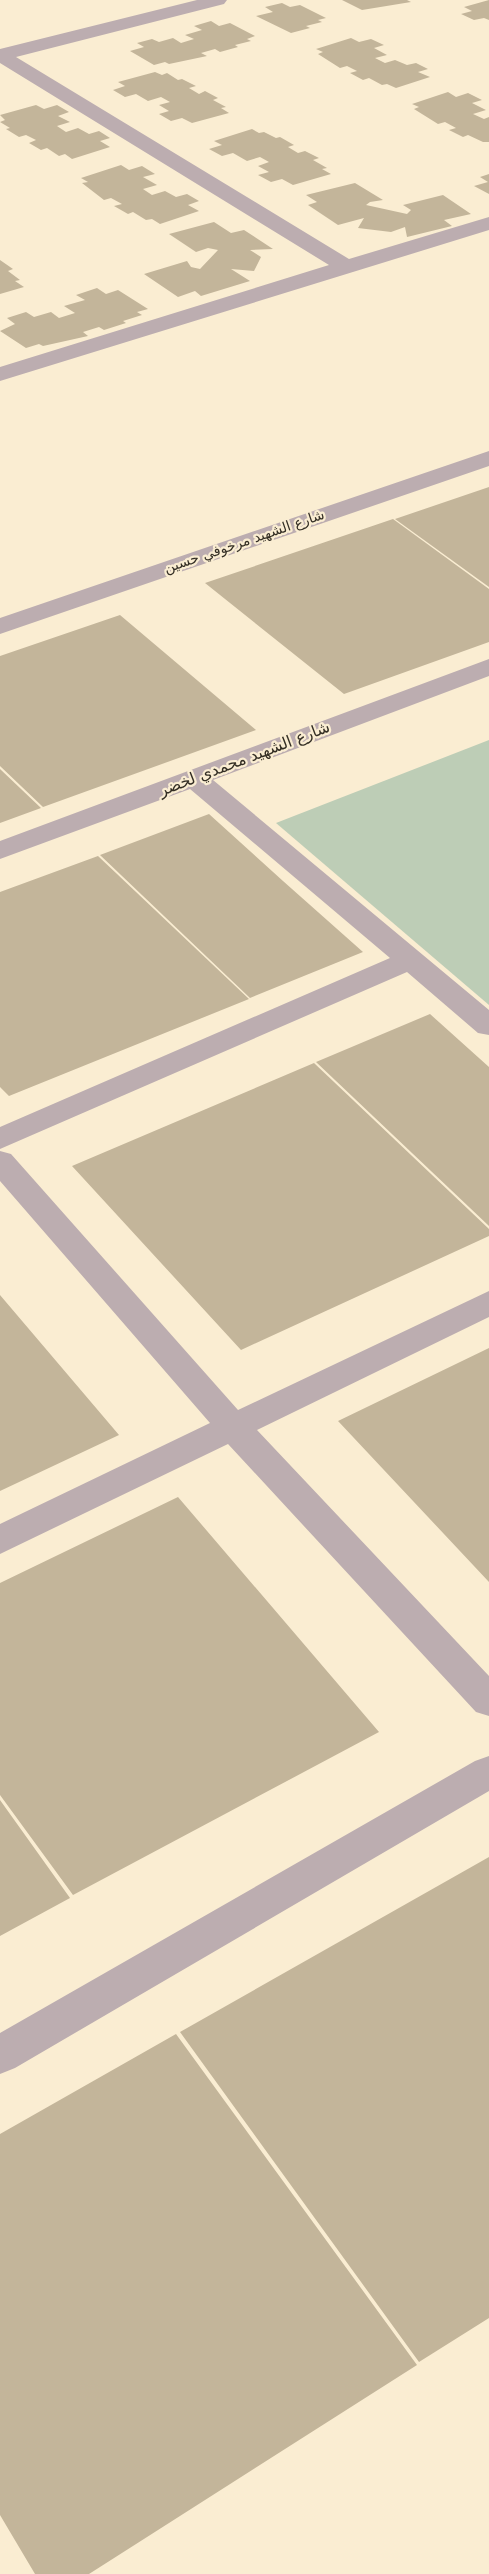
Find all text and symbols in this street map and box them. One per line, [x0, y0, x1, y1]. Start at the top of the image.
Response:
street label: شارع الشهيد مرخوفي حسين [162, 506, 327, 577]
street label: شارع الشهيد محمدي لخضر [155, 717, 333, 801]

